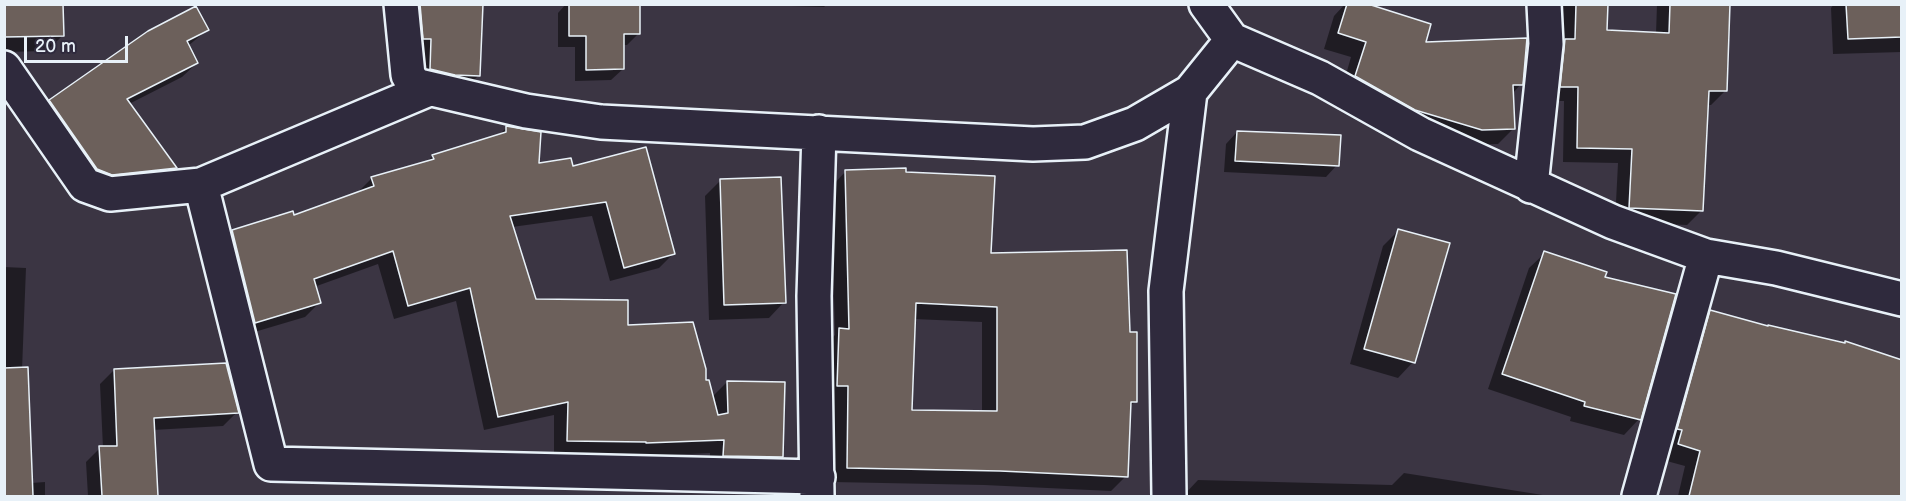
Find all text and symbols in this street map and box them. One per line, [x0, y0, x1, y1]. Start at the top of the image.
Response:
scale bar [27, 24, 130, 62]
text: 20 m [35, 36, 76, 57]

